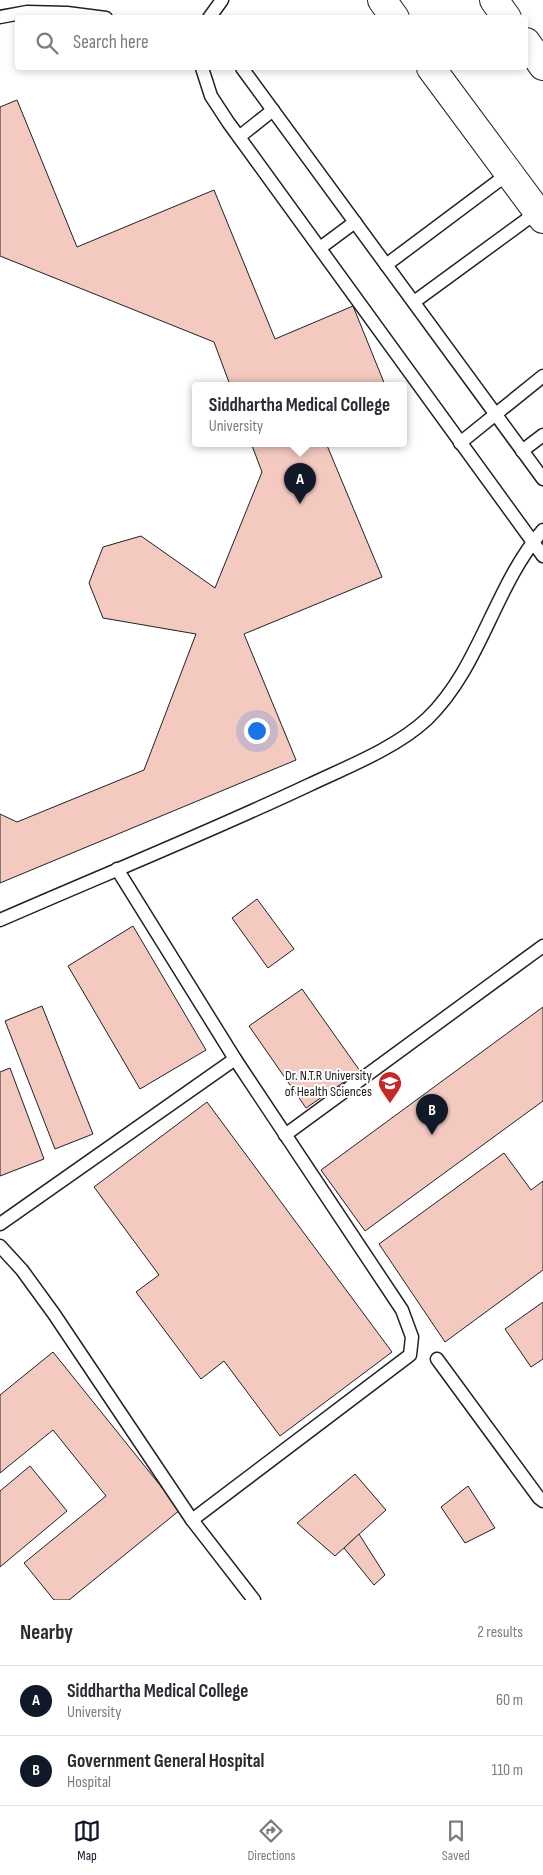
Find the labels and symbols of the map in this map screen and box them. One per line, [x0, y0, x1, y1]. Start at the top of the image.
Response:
pin: A [284, 463, 316, 504]
your location [244, 718, 270, 744]
place label: Dr. N.T.R University of Health Sciences [285, 1067, 373, 1100]
school or university icon: Dr. N.T.R University of Health Sciences [377, 1070, 403, 1104]
pin: B [416, 1094, 448, 1135]

